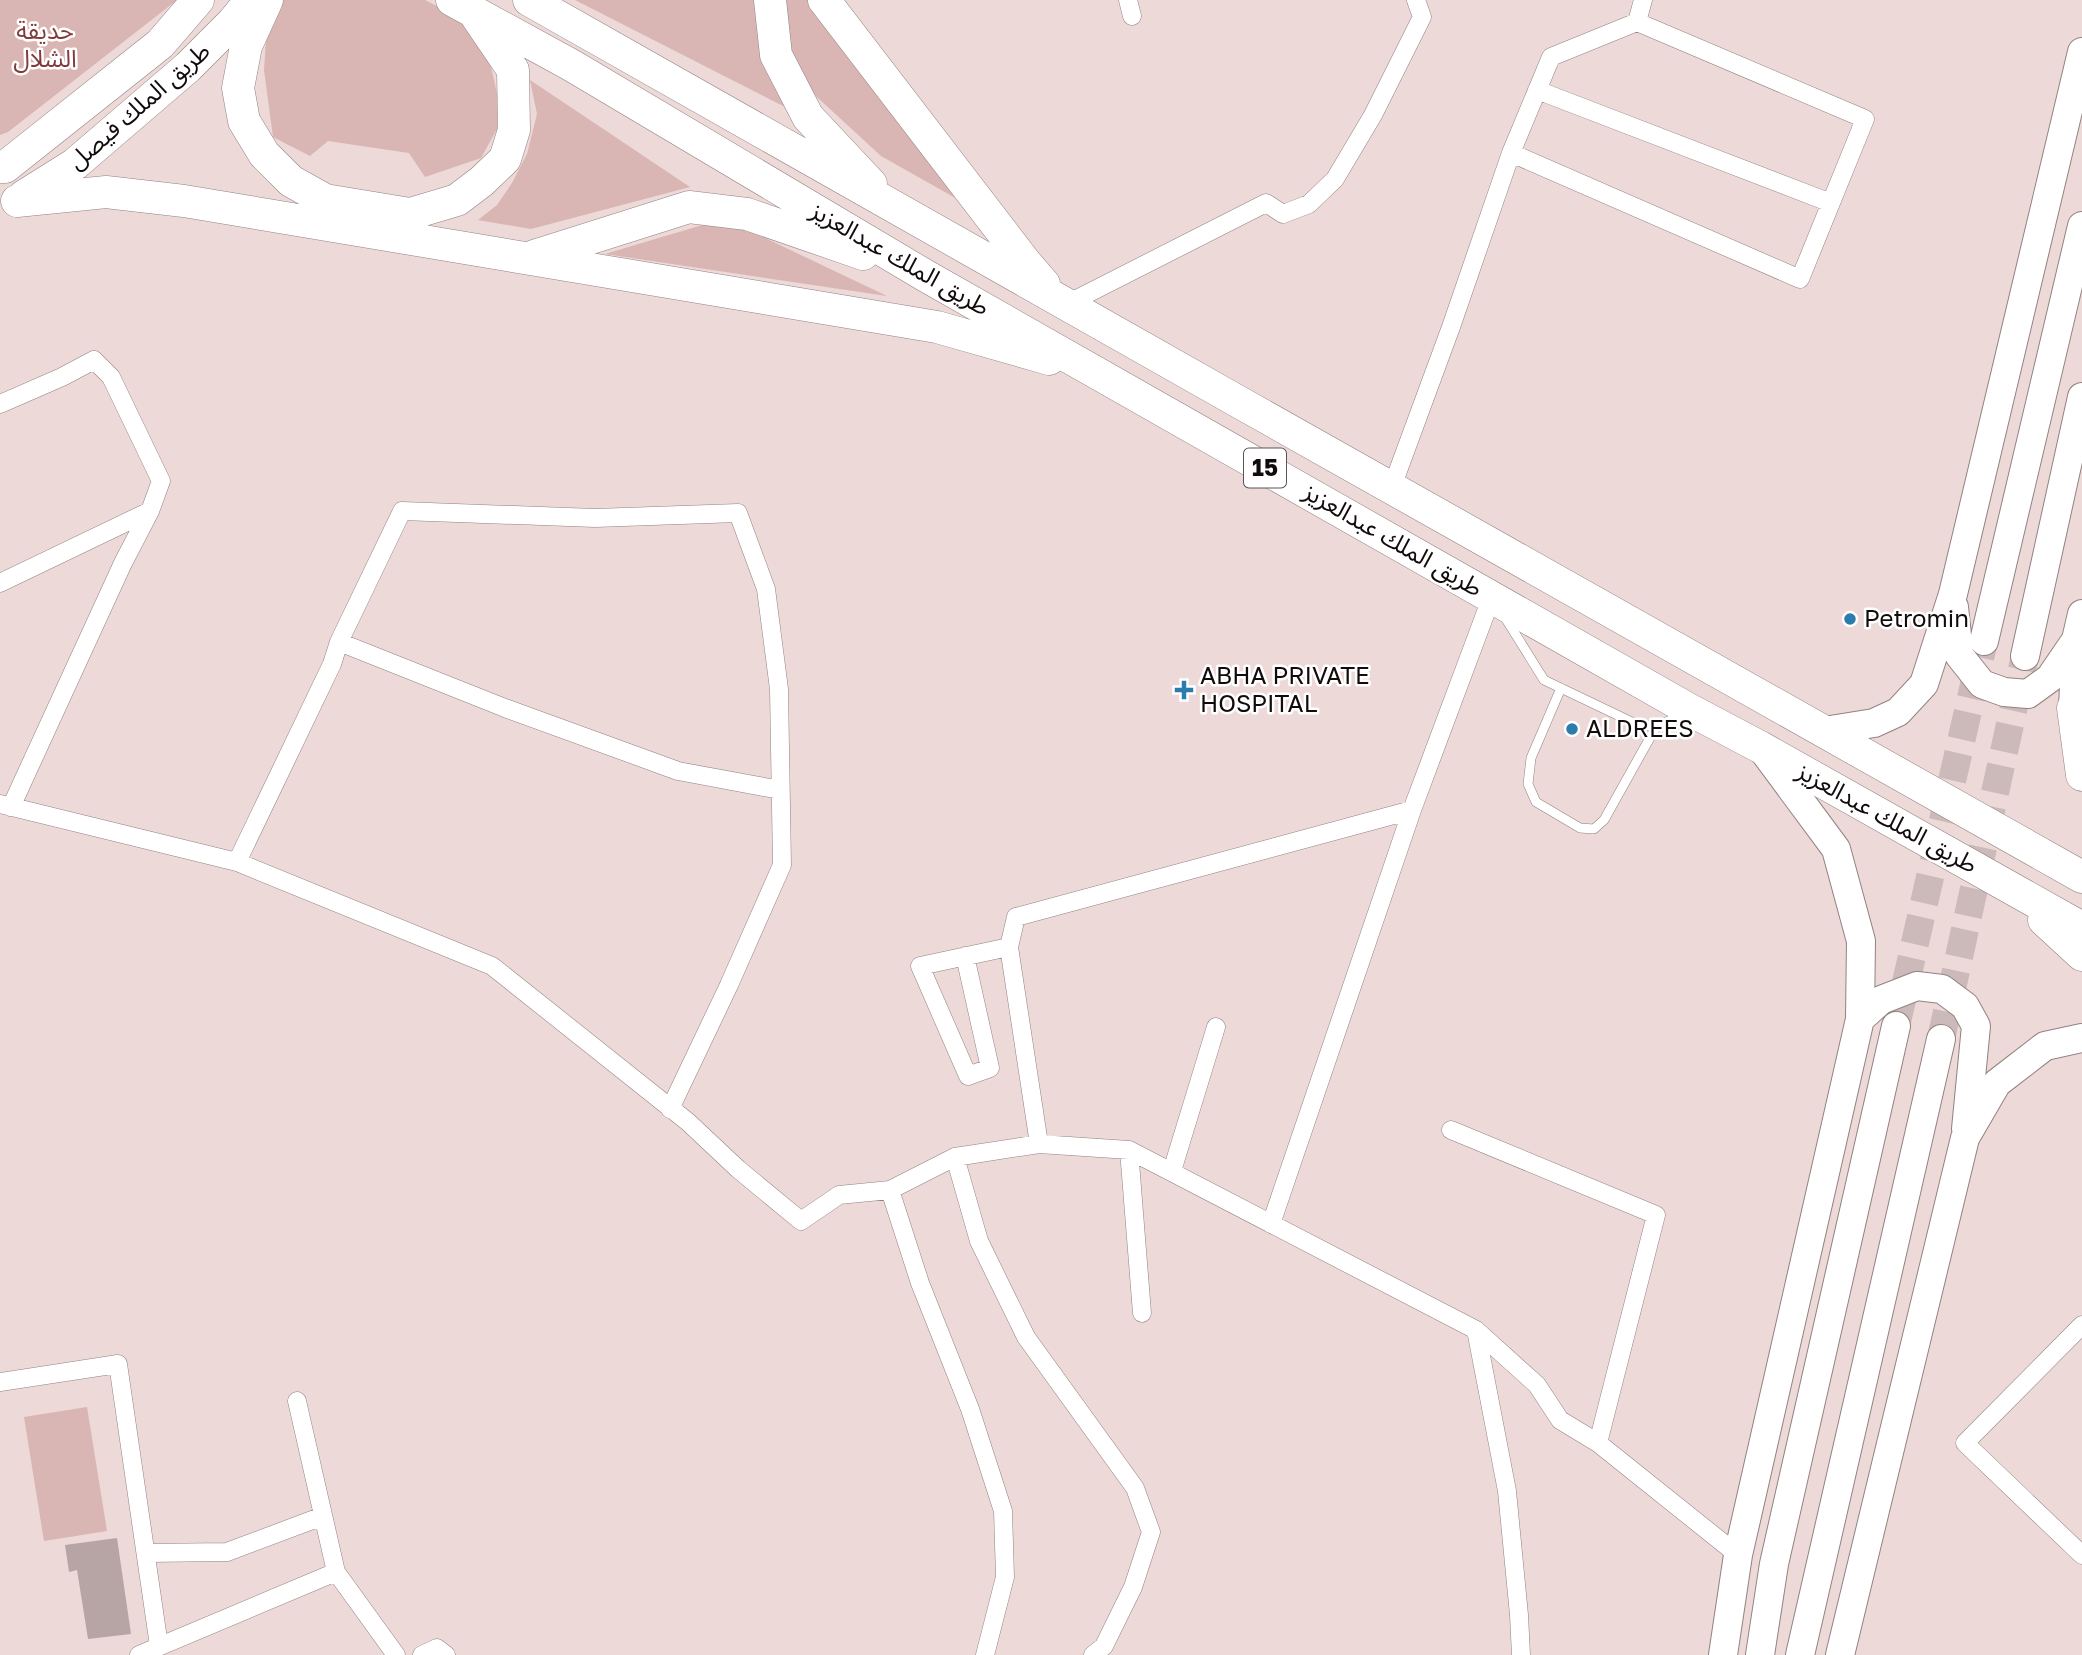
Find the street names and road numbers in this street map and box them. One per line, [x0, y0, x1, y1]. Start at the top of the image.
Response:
street label: طريق الملك فيصل [61, 35, 216, 176]
street label: طريق الملك عبدالعزيز [804, 194, 995, 322]
road number: 15 [1244, 448, 1286, 488]
street label: طريق الملك عبدالعزيز [1297, 475, 1488, 603]
street label: طريق الملك عبدالعزيز [1791, 755, 1983, 880]

